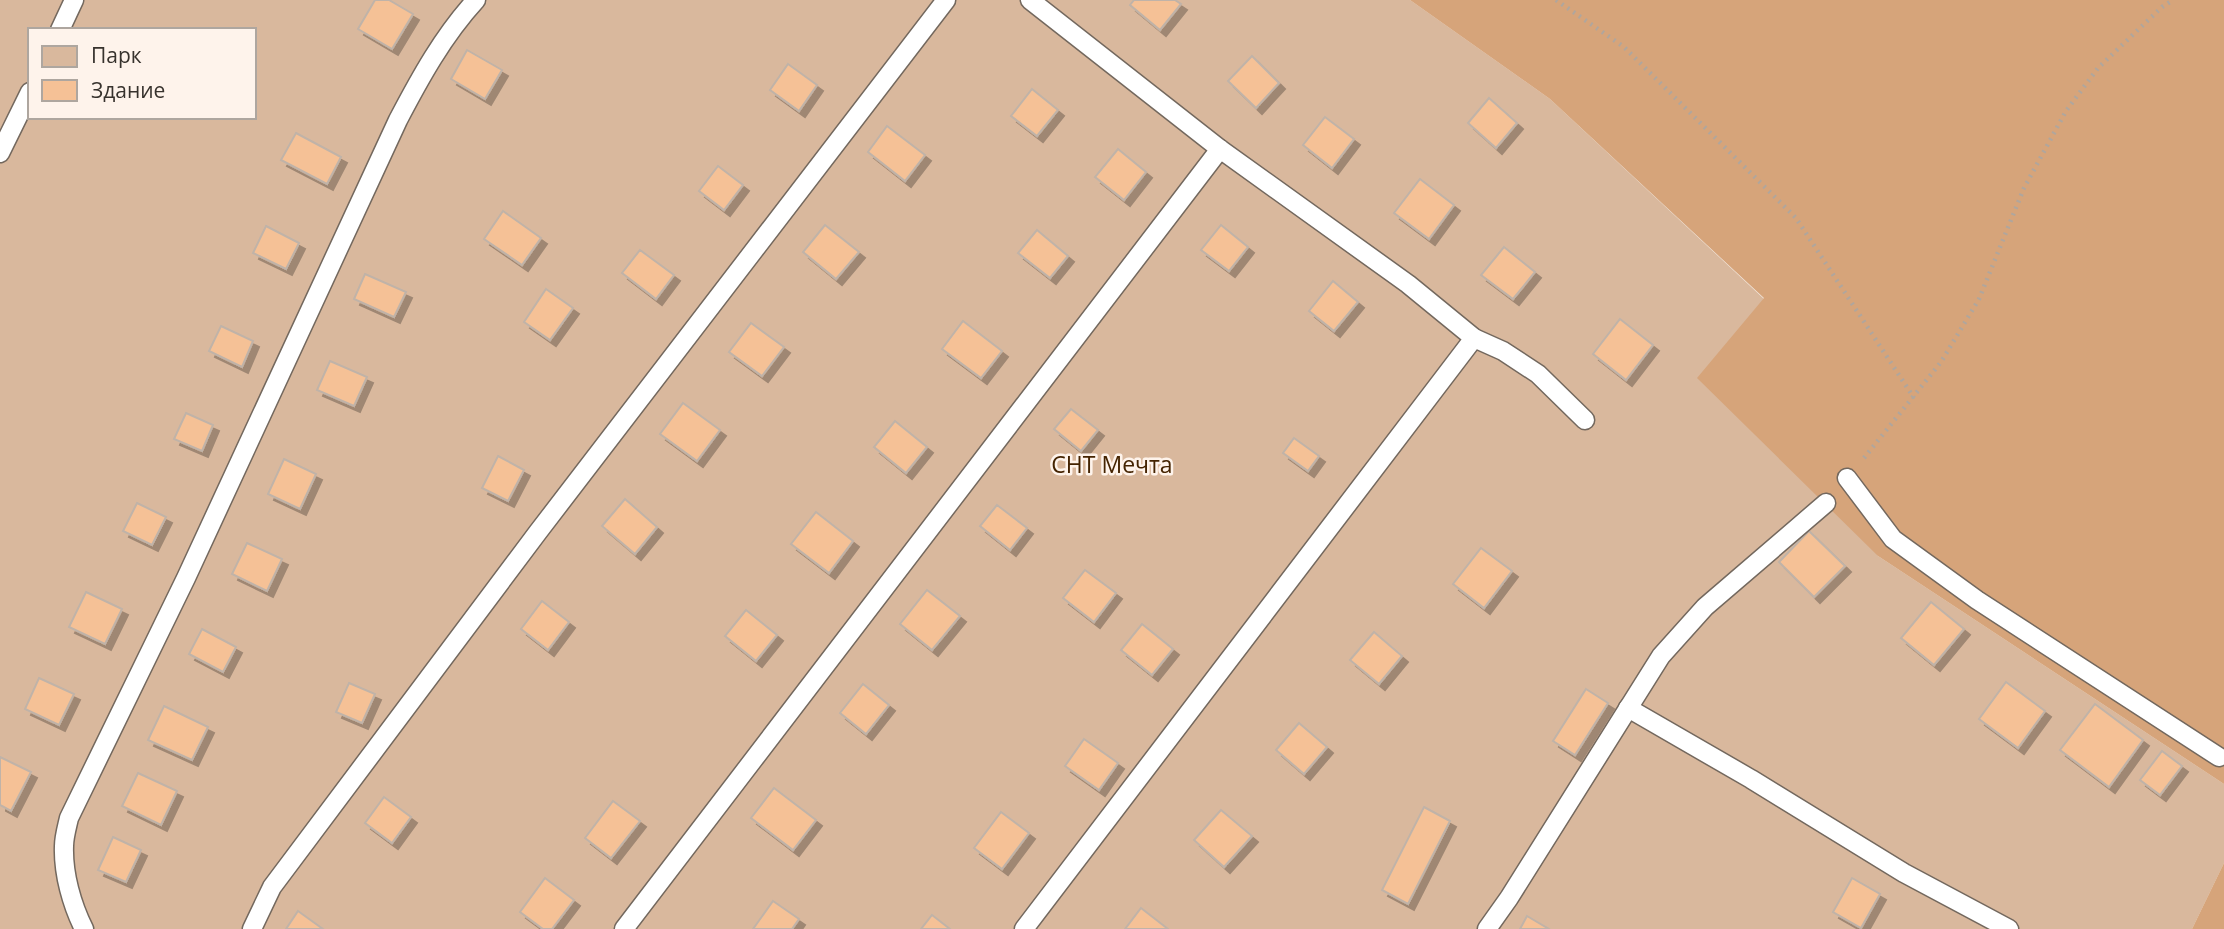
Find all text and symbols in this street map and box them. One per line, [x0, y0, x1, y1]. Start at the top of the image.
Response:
legend [28, 28, 256, 119]
text: Парк [91, 41, 142, 69]
text: Здание [91, 76, 165, 104]
park label: СНТ Мечта [1051, 448, 1173, 480]

